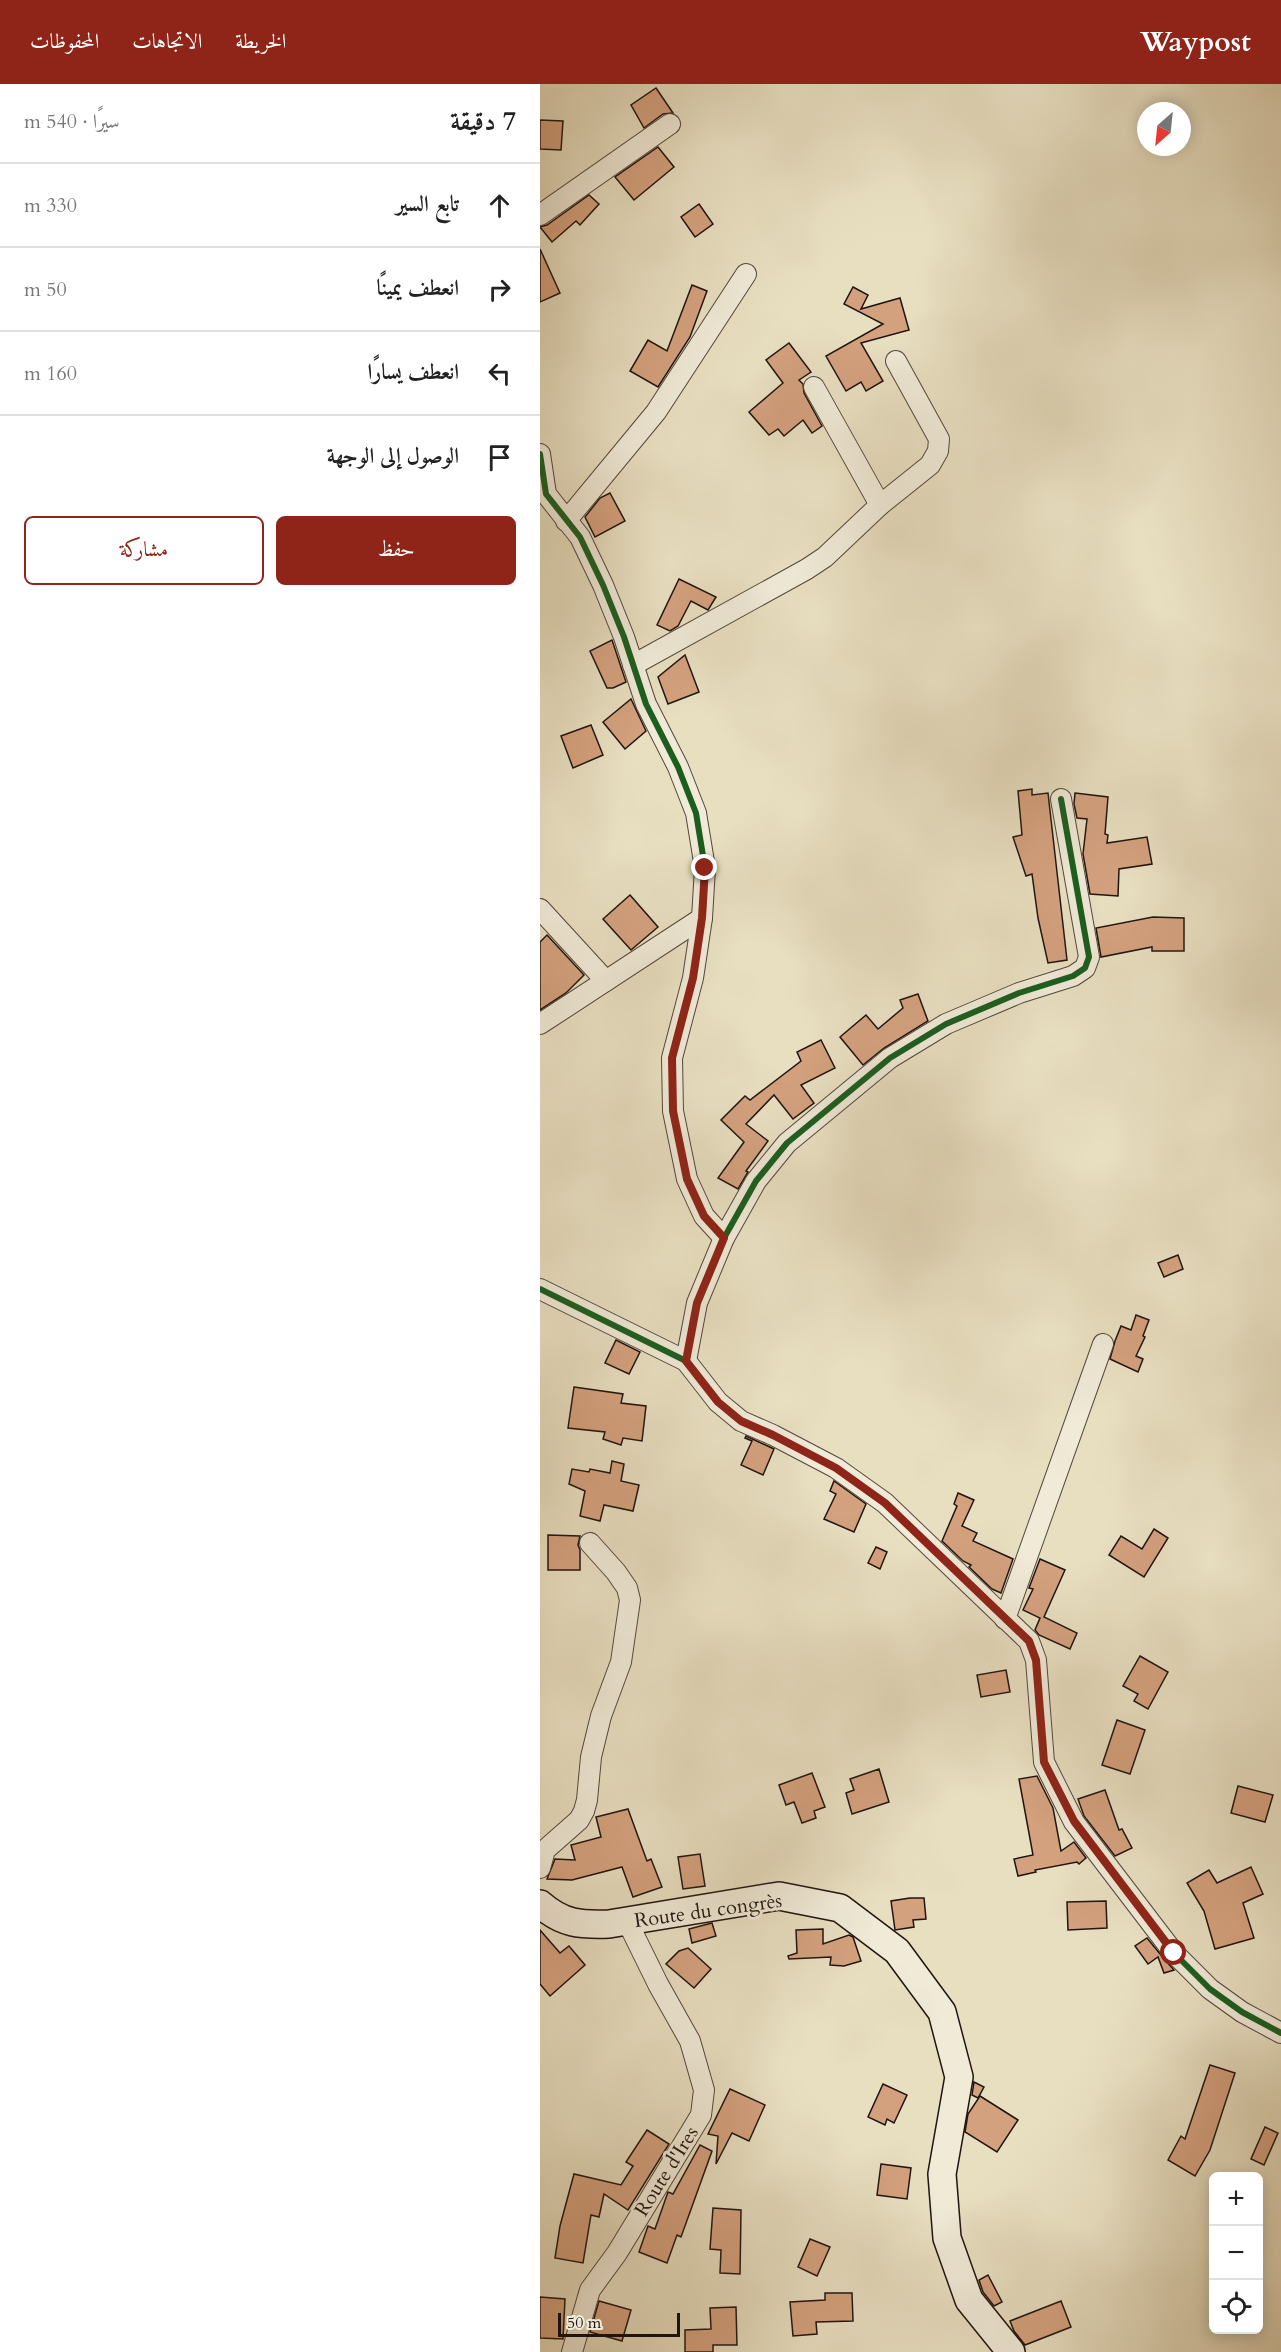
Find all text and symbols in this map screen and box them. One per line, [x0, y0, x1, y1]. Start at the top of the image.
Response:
text: Waypost [1140, 23, 1251, 61]
text: المحفوظات [30, 27, 99, 56]
text: الاتجاهات [132, 27, 202, 56]
text: الخريطة [235, 27, 286, 56]
north arrow [1137, 102, 1191, 156]
text: 7 دقيقة [450, 104, 516, 139]
text: سيرًا · 540 m [24, 108, 120, 135]
text: تابع السير [396, 189, 459, 219]
icon: ahead [483, 189, 516, 222]
text: 330 m [24, 192, 77, 219]
text: انعطف يمينًا [376, 273, 459, 303]
icon: right [483, 273, 516, 306]
text: 50 m [24, 276, 67, 303]
text: انعطف يسارًا [368, 357, 459, 387]
icon: left [483, 357, 516, 390]
text: 160 m [24, 360, 77, 387]
text: الوصول إلى الوجهة [327, 441, 459, 471]
icon: arrive [483, 441, 516, 474]
button: مشاركة [24, 516, 264, 585]
button: حفظ [276, 516, 516, 585]
route end [691, 854, 717, 880]
street label: Route du congrès [632, 1887, 784, 1934]
route start [1160, 1939, 1186, 1965]
street label: Route d'Ires [628, 2121, 705, 2221]
map controls [1209, 2172, 1263, 2334]
button: + [1209, 2172, 1263, 2226]
button: − [1209, 2226, 1263, 2280]
button: locate [1209, 2280, 1263, 2334]
scale bar [558, 2310, 680, 2338]
text: 50 m [567, 2312, 601, 2334]

